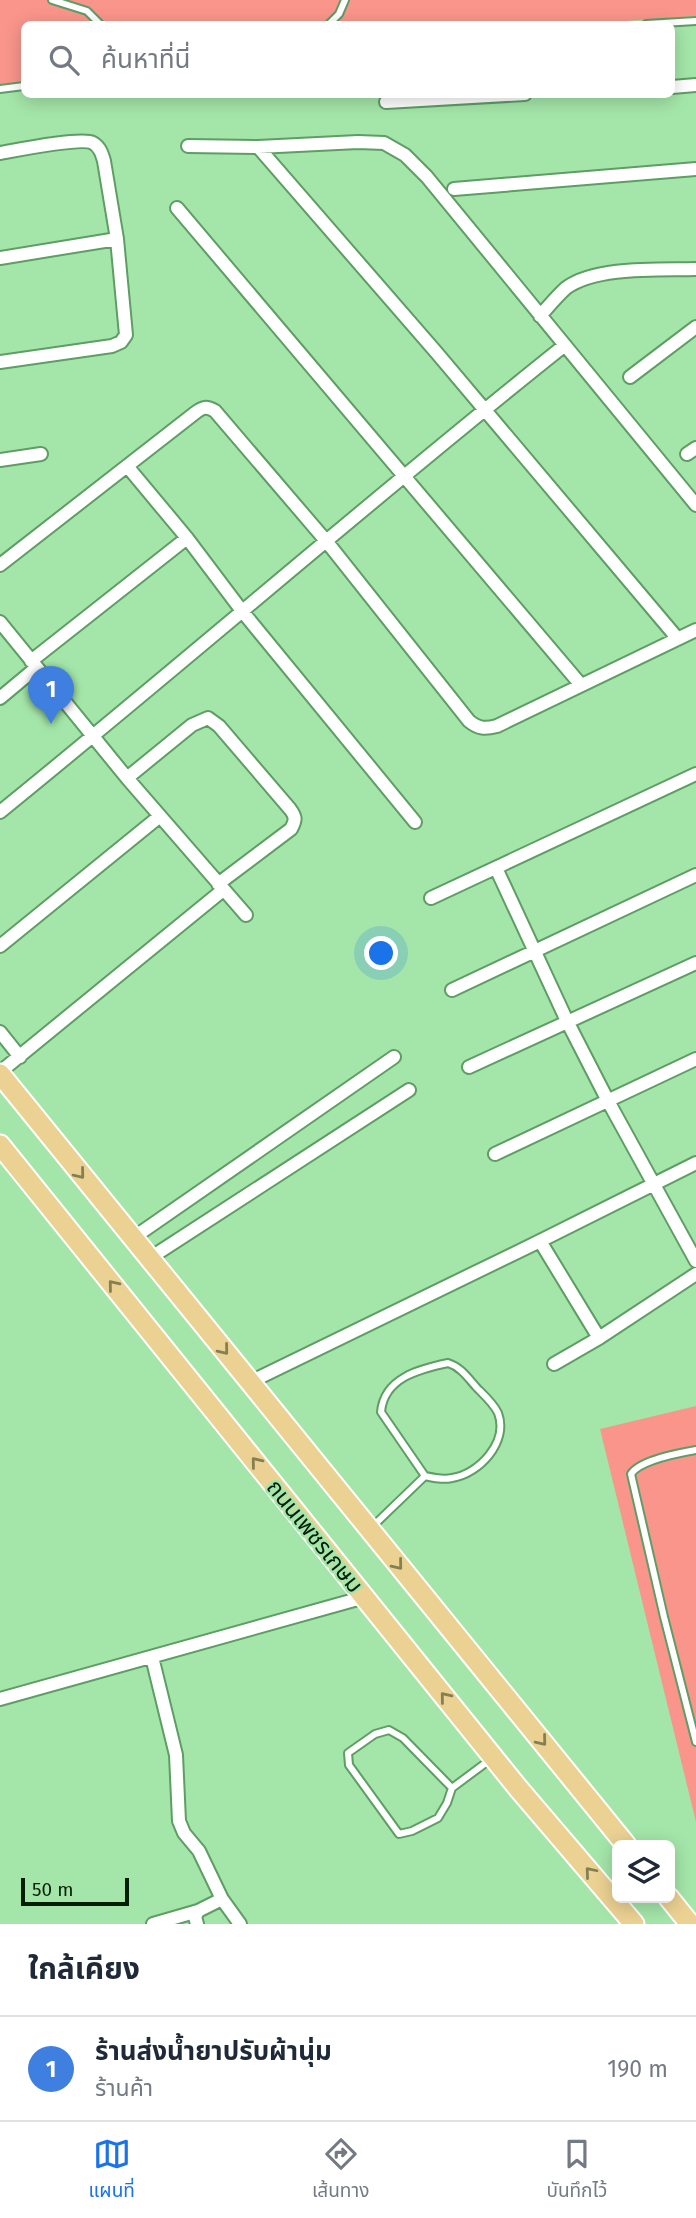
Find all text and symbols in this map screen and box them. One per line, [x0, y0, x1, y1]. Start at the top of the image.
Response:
search box [21, 21, 675, 98]
icon: search [45, 41, 83, 79]
text: ค้นหาที่นี่ [101, 44, 191, 75]
pin: 1 [28, 666, 74, 724]
your location [364, 936, 398, 970]
one-way arrow [72, 1166, 85, 1178]
one-way arrow [109, 1280, 122, 1293]
one-way arrow [216, 1342, 229, 1354]
one-way arrow [252, 1458, 264, 1471]
street label: ถนนเพชรเกษม [261, 1474, 369, 1598]
one-way arrow [390, 1557, 403, 1569]
one-way arrow [440, 1692, 453, 1704]
one-way arrow [534, 1733, 546, 1746]
map controls [612, 1840, 675, 1903]
button: layers [612, 1840, 675, 1903]
one-way arrow [585, 1867, 598, 1880]
scale bar [21, 1875, 130, 1907]
text: 50 m [32, 1878, 73, 1901]
text: ใกล้เคียง [28, 1951, 140, 1987]
text: ร้านส่งน้ำยาปรับผ้านุ่ม [95, 2036, 332, 2067]
text: 1 [46, 2055, 56, 2083]
text: 190 m [607, 2055, 668, 2083]
text: ร้านค้า [95, 2074, 153, 2102]
tab: แผนที่ [89, 2135, 135, 2206]
tab: เส้นทาง [312, 2135, 369, 2206]
tab: บันทึกไว้ [546, 2135, 607, 2206]

